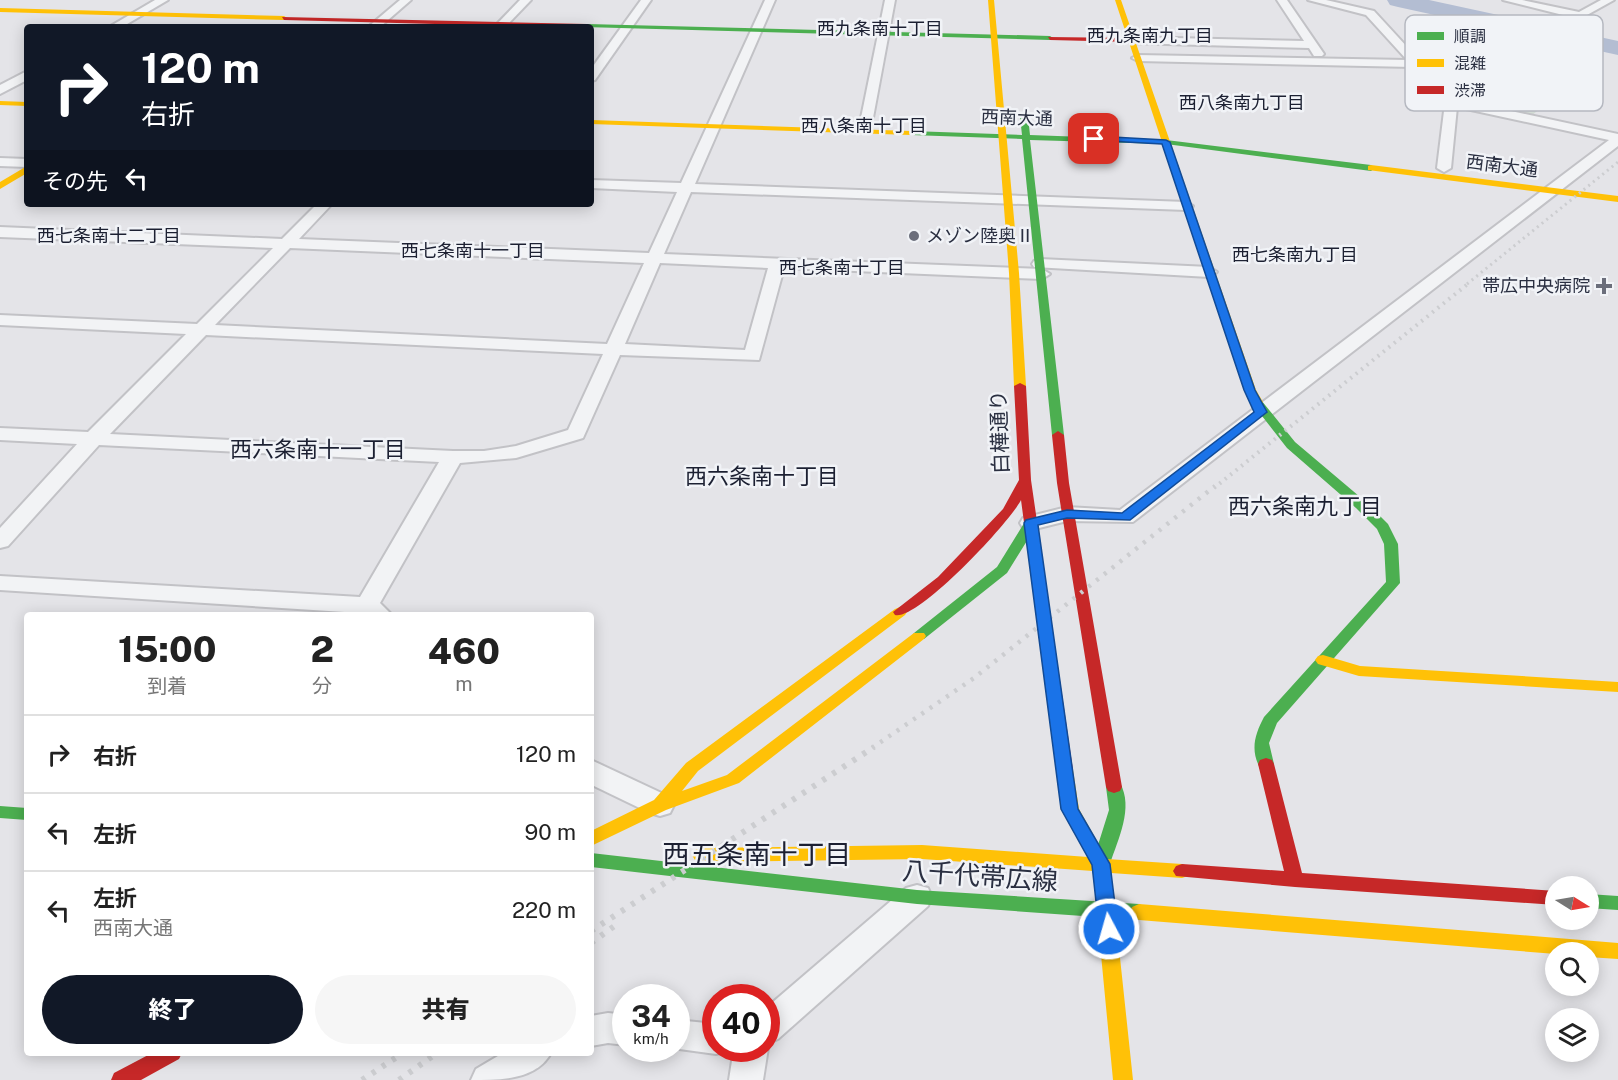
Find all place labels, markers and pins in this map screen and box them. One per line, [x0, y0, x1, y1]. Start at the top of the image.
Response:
pin [1068, 113, 1119, 164]
place label: メゾン陸奥Ⅱ [926, 225, 1034, 246]
marker: メゾン陸奥Ⅱ [907, 229, 921, 243]
place label: 帯広中央病院 [1482, 275, 1590, 296]
marker: 帯広中央病院 [1595, 277, 1613, 295]

